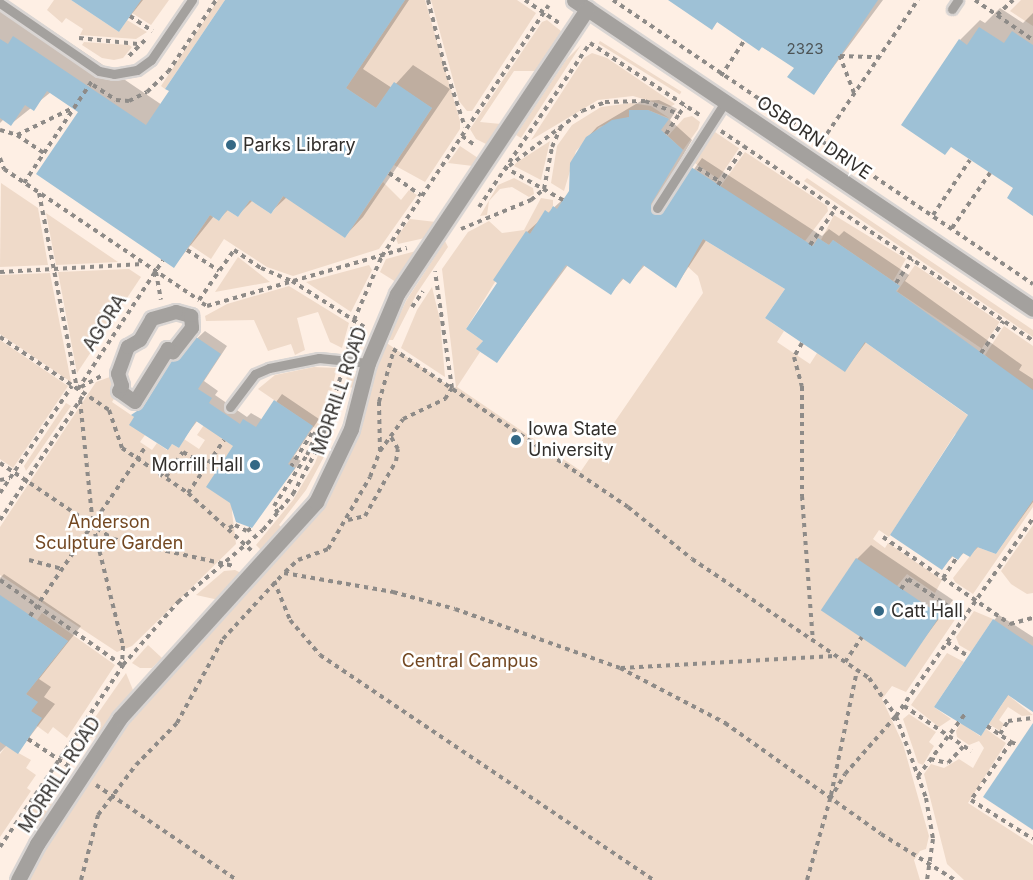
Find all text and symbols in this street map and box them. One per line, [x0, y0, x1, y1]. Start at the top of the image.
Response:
house number: 2323 [787, 40, 823, 58]
street label: OSBORN DRIVE [753, 92, 875, 184]
place label: Parks Library [243, 134, 356, 156]
marker: Parks Library [224, 138, 238, 152]
street label: AGORA [79, 291, 131, 355]
street label: MORRILL ROAD [308, 324, 372, 458]
place label: Iowa State University [528, 419, 617, 462]
marker: Iowa State University [509, 433, 523, 447]
place label: Morrill Hall [151, 454, 243, 476]
marker: Morrill Hall [248, 458, 262, 472]
park label: Anderson Sculpture Garden [35, 512, 183, 554]
place label: Catt Hall [891, 600, 963, 622]
marker: Catt Hall [872, 604, 886, 618]
park label: Central Campus [402, 650, 538, 672]
street label: MORRILL ROAD [15, 713, 105, 837]

